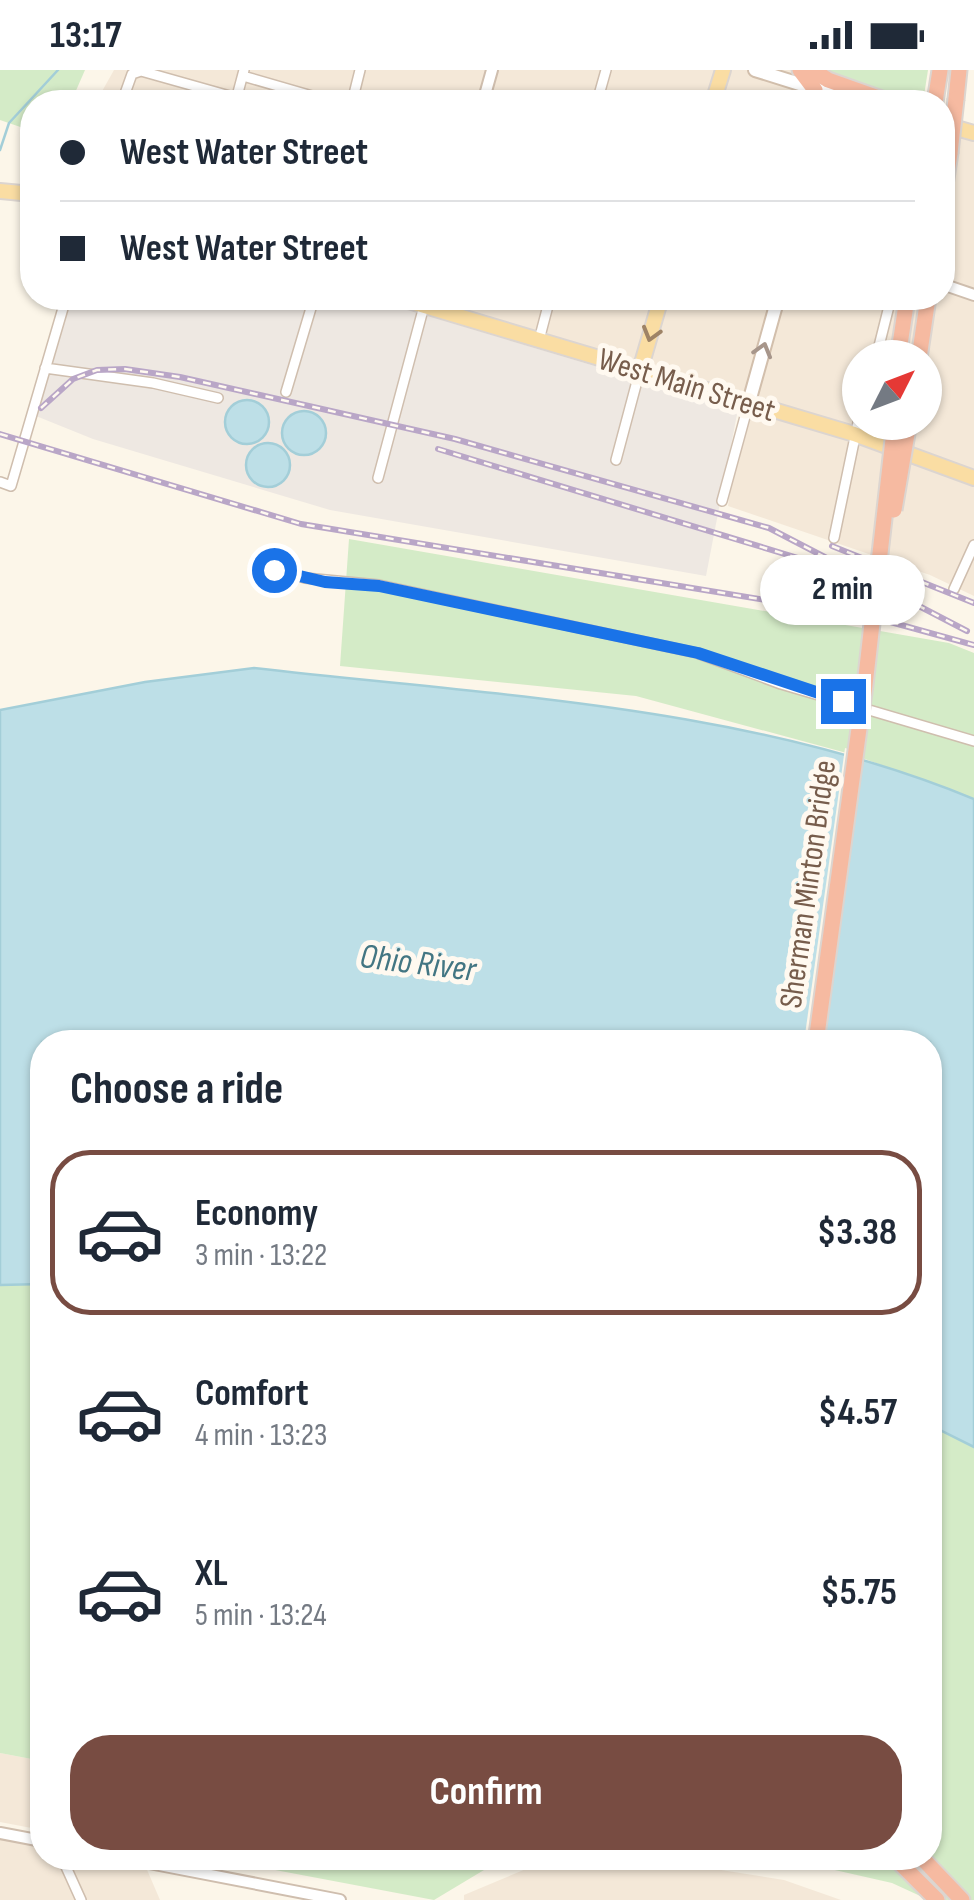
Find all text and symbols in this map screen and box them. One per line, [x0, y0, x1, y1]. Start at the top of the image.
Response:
text: 13:17 [50, 13, 122, 58]
text: West Water Street [120, 130, 368, 175]
text: West Water Street [120, 226, 368, 271]
one-way arrow [641, 325, 662, 342]
street label: West Main Street [593, 340, 780, 431]
north arrow [842, 340, 942, 440]
map controls [842, 340, 942, 440]
one-way arrow [751, 342, 772, 359]
route start [252, 548, 297, 593]
callout: 2 min [760, 556, 926, 626]
text: 2 min [812, 570, 873, 609]
route end [821, 679, 866, 724]
street label: Sherman Minton Bridge [772, 758, 845, 1011]
water label: Ohio River [358, 935, 479, 992]
text: Choose a ride [70, 1062, 283, 1117]
icon: car [75, 1188, 165, 1278]
text: Economy [195, 1191, 318, 1236]
text: $3.38 [817, 1210, 897, 1255]
text: 3 min · 13:22 [195, 1236, 327, 1275]
icon: car [75, 1368, 165, 1458]
text: Comfort [195, 1371, 309, 1416]
text: $4.57 [818, 1390, 897, 1435]
text: 4 min · 13:23 [195, 1416, 328, 1455]
icon: car [75, 1548, 165, 1638]
text: XL [195, 1551, 228, 1596]
text: $5.75 [820, 1570, 897, 1615]
text: 5 min · 13:24 [195, 1596, 327, 1635]
button: Confirm [70, 1735, 902, 1850]

